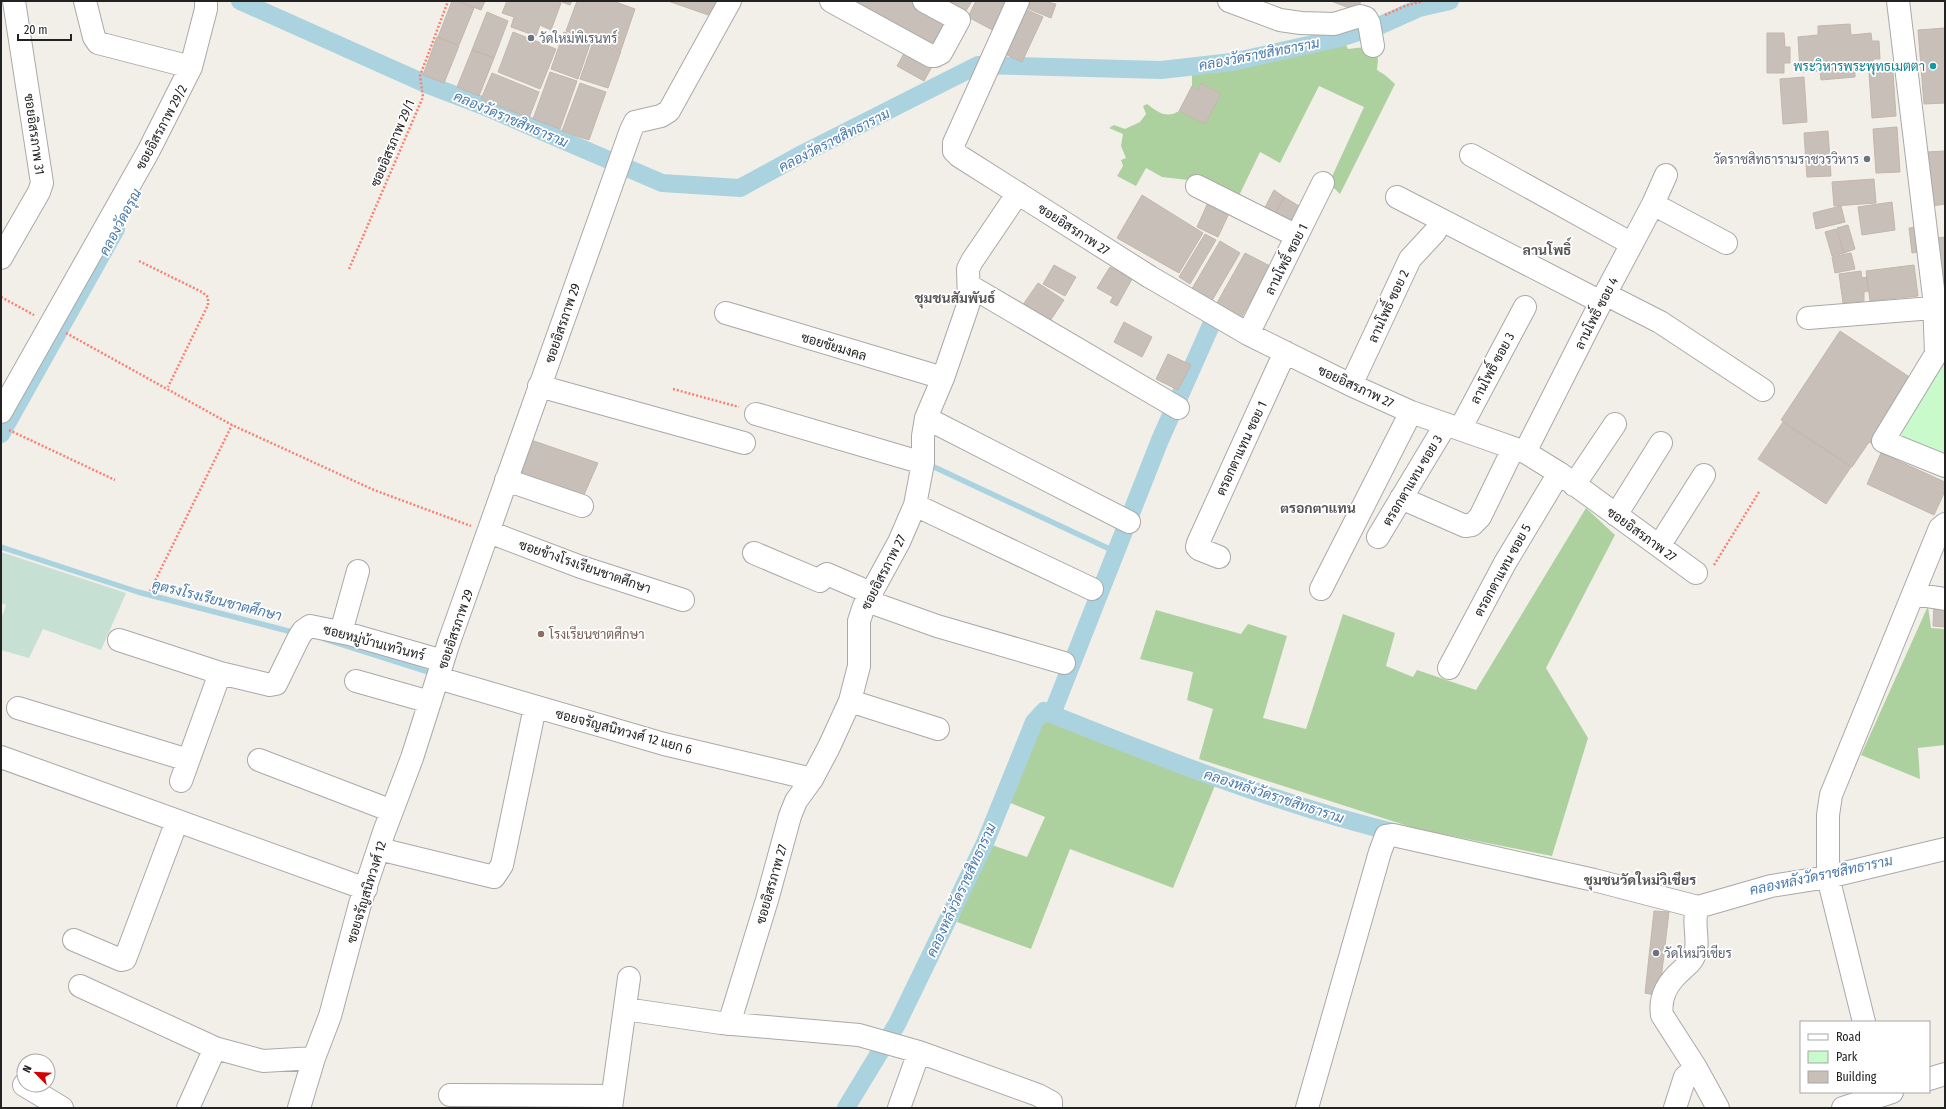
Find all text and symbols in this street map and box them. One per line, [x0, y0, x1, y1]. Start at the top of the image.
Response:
scale bar [18, 16, 71, 42]
text: 20 m [24, 23, 48, 37]
place label: วัดใหม่พิเรนทร์ [539, 29, 617, 46]
marker: วัดใหม่พิเรนทร์ [526, 33, 536, 43]
water label: คลองวัดราชสิทธาราม [1197, 34, 1321, 75]
place label: พระวิหารพระพุทธเมตตา [1793, 58, 1925, 76]
marker: พระวิหารพระพุทธเมตตา [1928, 61, 1938, 71]
street label: ซอยอิสรภาพ 29/2 [132, 82, 190, 172]
water label: คลองวัดราชสิทธาราม [451, 88, 571, 151]
street label: ซอยอิสรภาพ 31 [21, 92, 49, 176]
street label: ซอยอิสรภาพ 29/1 [366, 97, 418, 189]
water label: คลองวัดราชสิทธาราม [776, 105, 893, 176]
place label: วัดราชสิทธารามราชวรวิหาร [1713, 151, 1859, 167]
marker: วัดราชสิทธารามราชวรวิหาร [1862, 154, 1872, 164]
water label: คลองวัดอรุณ [96, 186, 146, 259]
street label: ซอยอิสรภาพ 27 [1035, 200, 1113, 258]
street label: ลานโพธิ์ ซอย 1 [1257, 219, 1311, 297]
district label: ลานโพธิ์ [1523, 237, 1572, 259]
street label: ลานโพธิ์ ซอย 2 [1360, 265, 1412, 345]
street label: ลานโพธิ์ ซอย 4 [1567, 272, 1621, 352]
street label: ซอยอิสรภาพ 29 [541, 281, 583, 365]
district label: ชุมชนสัมพันธ์ [915, 289, 996, 309]
street label: ลานโพธิ์ ซอย 3 [1463, 327, 1518, 406]
street label: ซอยชัยมงคล [799, 329, 868, 364]
street label: ซอยอิสรภาพ 27 [1315, 361, 1397, 411]
street label: ตรอกตาแทน ซอย 1 [1213, 399, 1270, 498]
street label: ตรอกตาแทน ซอย 3 [1379, 432, 1445, 528]
district label: ตรอกตาแทน [1280, 500, 1356, 517]
street label: ซอยอิสรภาพ 27 [1604, 503, 1680, 565]
street label: ตรอกตาแทน ซอย 5 [1471, 522, 1534, 619]
street label: ซอยอิสรภาพ 27 [857, 532, 909, 612]
street label: ซอยข้างโรงเรียนชาตศึกษา [517, 535, 653, 596]
water label: คูตรงโรงเรียนชาตศึกษา [150, 575, 284, 626]
street label: ซอยอิสรภาพ 29 [434, 587, 476, 671]
street label: ซอยหมู่บ้านเทวินทร์ [321, 620, 427, 665]
place label: โรงเรียนชาตศึกษา [548, 625, 645, 642]
marker: โรงเรียนชาตศึกษา [536, 629, 546, 639]
street label: ซอยจรัญสนิทวงศ์ 12 แยก 6 [554, 704, 694, 758]
water label: คลองหลังวัดราชสิทธาราม [1202, 766, 1346, 827]
water label: คลองหลังวัดราชสิทธาราม [923, 820, 1000, 960]
street label: ซอยจรัญสนิทวงศ์ 12 [342, 838, 390, 945]
street label: ซอยอิสรภาพ 27 [752, 842, 790, 926]
water label: คลองหลังวัดราชสิทธาราม [1748, 852, 1895, 899]
district label: ชุมชนวัดใหม่วิเชียร [1584, 871, 1696, 891]
place label: วัดใหม่วิเชียร [1664, 944, 1732, 961]
marker: วัดใหม่วิเชียร [1651, 948, 1661, 958]
legend [1800, 1021, 1930, 1093]
text: Road [1836, 1030, 1861, 1044]
text: Park [1836, 1050, 1858, 1064]
north arrow [16, 1053, 56, 1093]
text: N [20, 1063, 35, 1075]
text: Building [1836, 1070, 1877, 1084]

